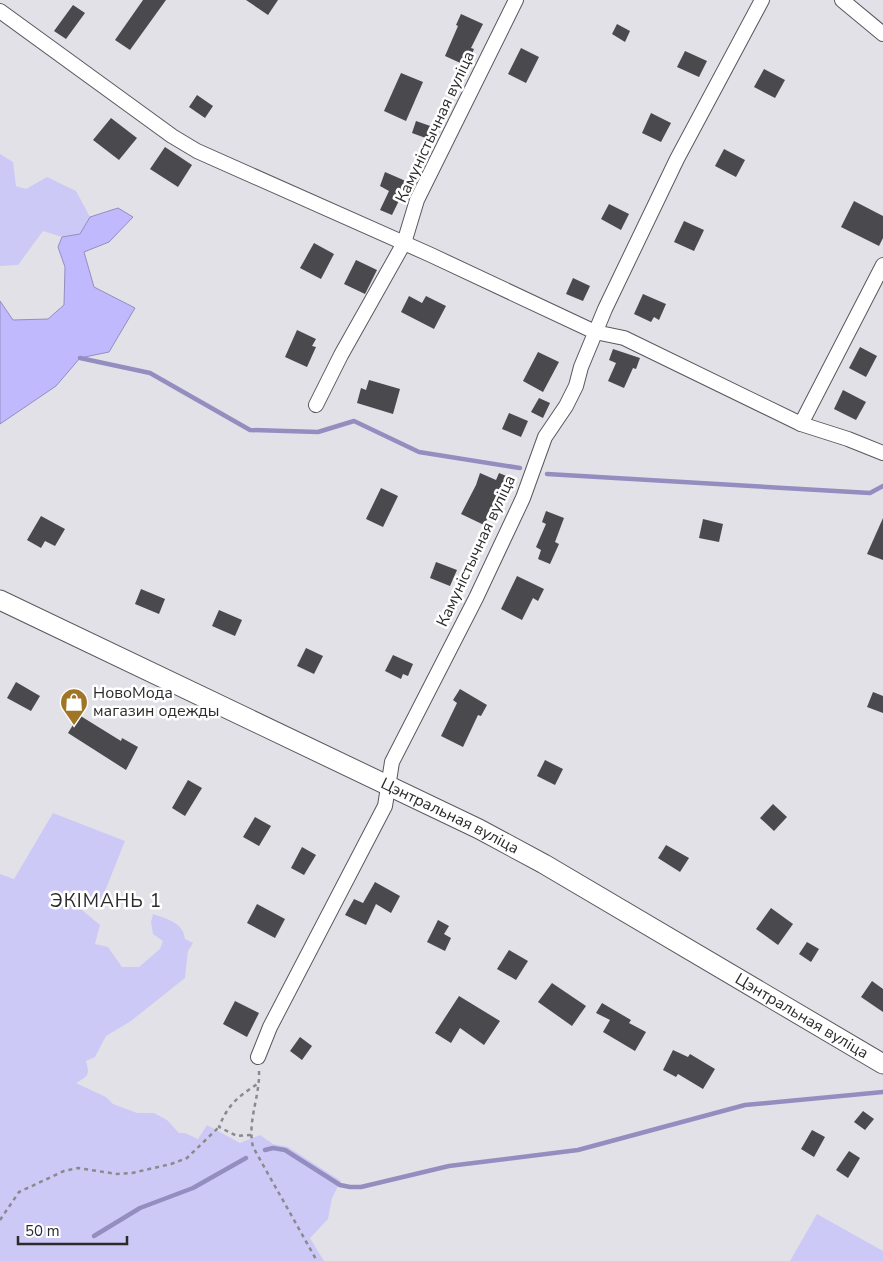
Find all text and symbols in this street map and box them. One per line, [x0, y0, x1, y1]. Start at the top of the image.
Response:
street label: Камуністычная вуліца [390, 48, 480, 206]
street label: Камуністычная вуліца [431, 472, 521, 630]
place label: НовоМода магазин одежды [93, 682, 219, 722]
shop icon: НовоМода магазин одежды [59, 687, 89, 726]
street label: Цэнтральная вуліца [377, 773, 523, 859]
district label: ЭКІМАНЬ 1 [50, 888, 162, 914]
street label: Цэнтральная вуліца [731, 968, 873, 1064]
scale bar [18, 1214, 126, 1246]
text: 50 m [25, 1221, 60, 1241]

